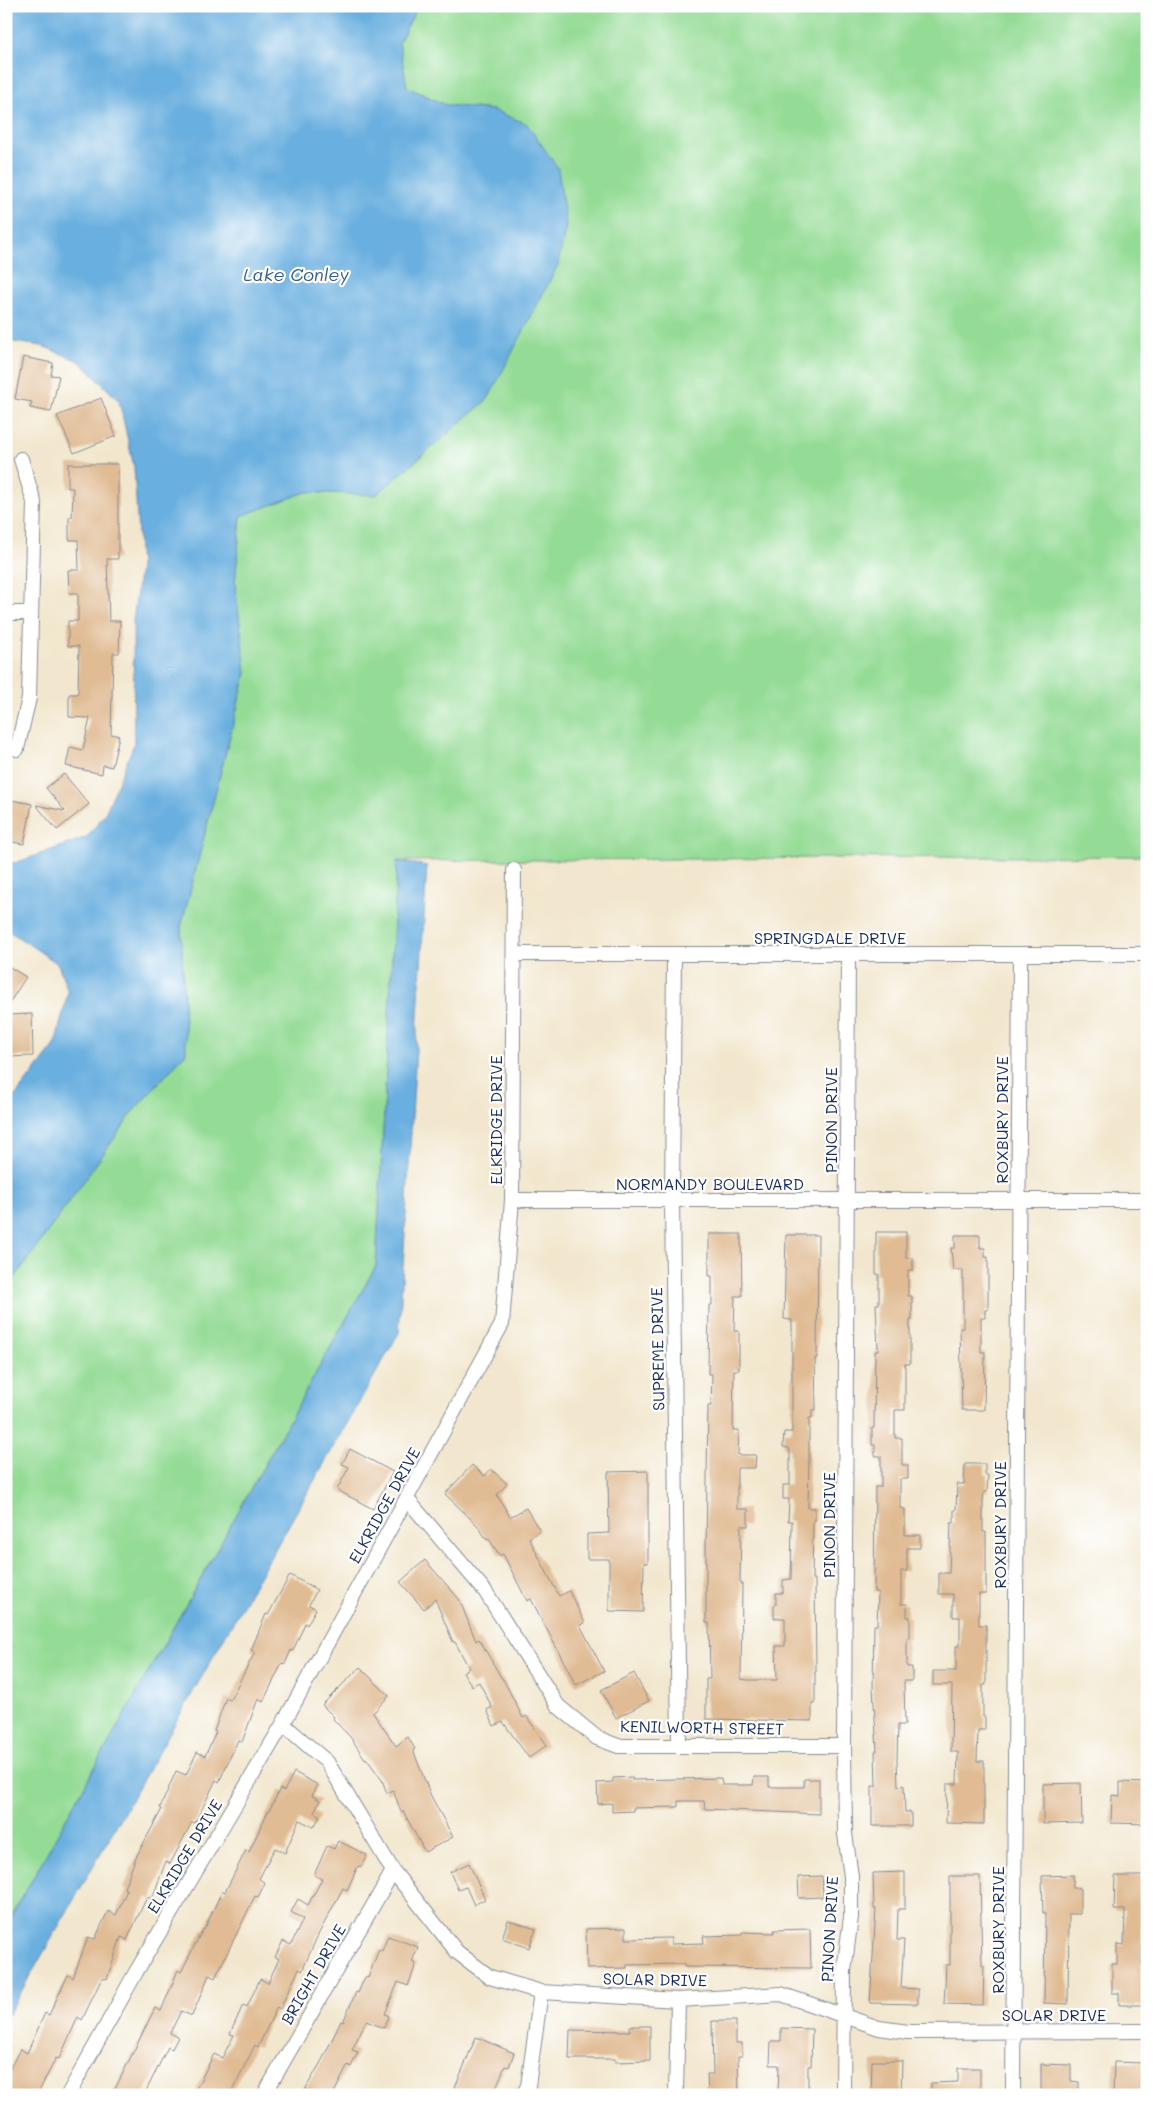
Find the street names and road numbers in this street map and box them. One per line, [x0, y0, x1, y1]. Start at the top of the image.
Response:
street label: SPRINGDALE DRIVE [754, 927, 906, 948]
street label: ELKRIDGE DRIVE [485, 1055, 506, 1185]
street label: ROXBURY DRIVE [991, 1056, 1012, 1184]
street label: PINON DRIVE [820, 1067, 841, 1173]
street label: NORMANDY BOULEVARD [616, 1173, 804, 1194]
street label: SUPREME DRIVE [645, 1287, 669, 1411]
street label: ELKRIDGE DRIVE [343, 1443, 425, 1567]
street label: ROXBURY DRIVE [989, 1461, 1010, 1589]
street label: PINON DRIVE [818, 1472, 839, 1578]
street label: KENILWORTH STREET [620, 1715, 784, 1739]
street label: ELKRIDGE DRIVE [142, 1795, 226, 1917]
street label: ROXBURY DRIVE [987, 1866, 1008, 1994]
street label: PINON DRIVE [816, 1876, 842, 1982]
street label: BRIGHT DRIVE [276, 1920, 350, 2028]
street label: SOLAR DRIVE [603, 1968, 707, 1990]
street label: SOLAR DRIVE [1002, 2004, 1106, 2025]

